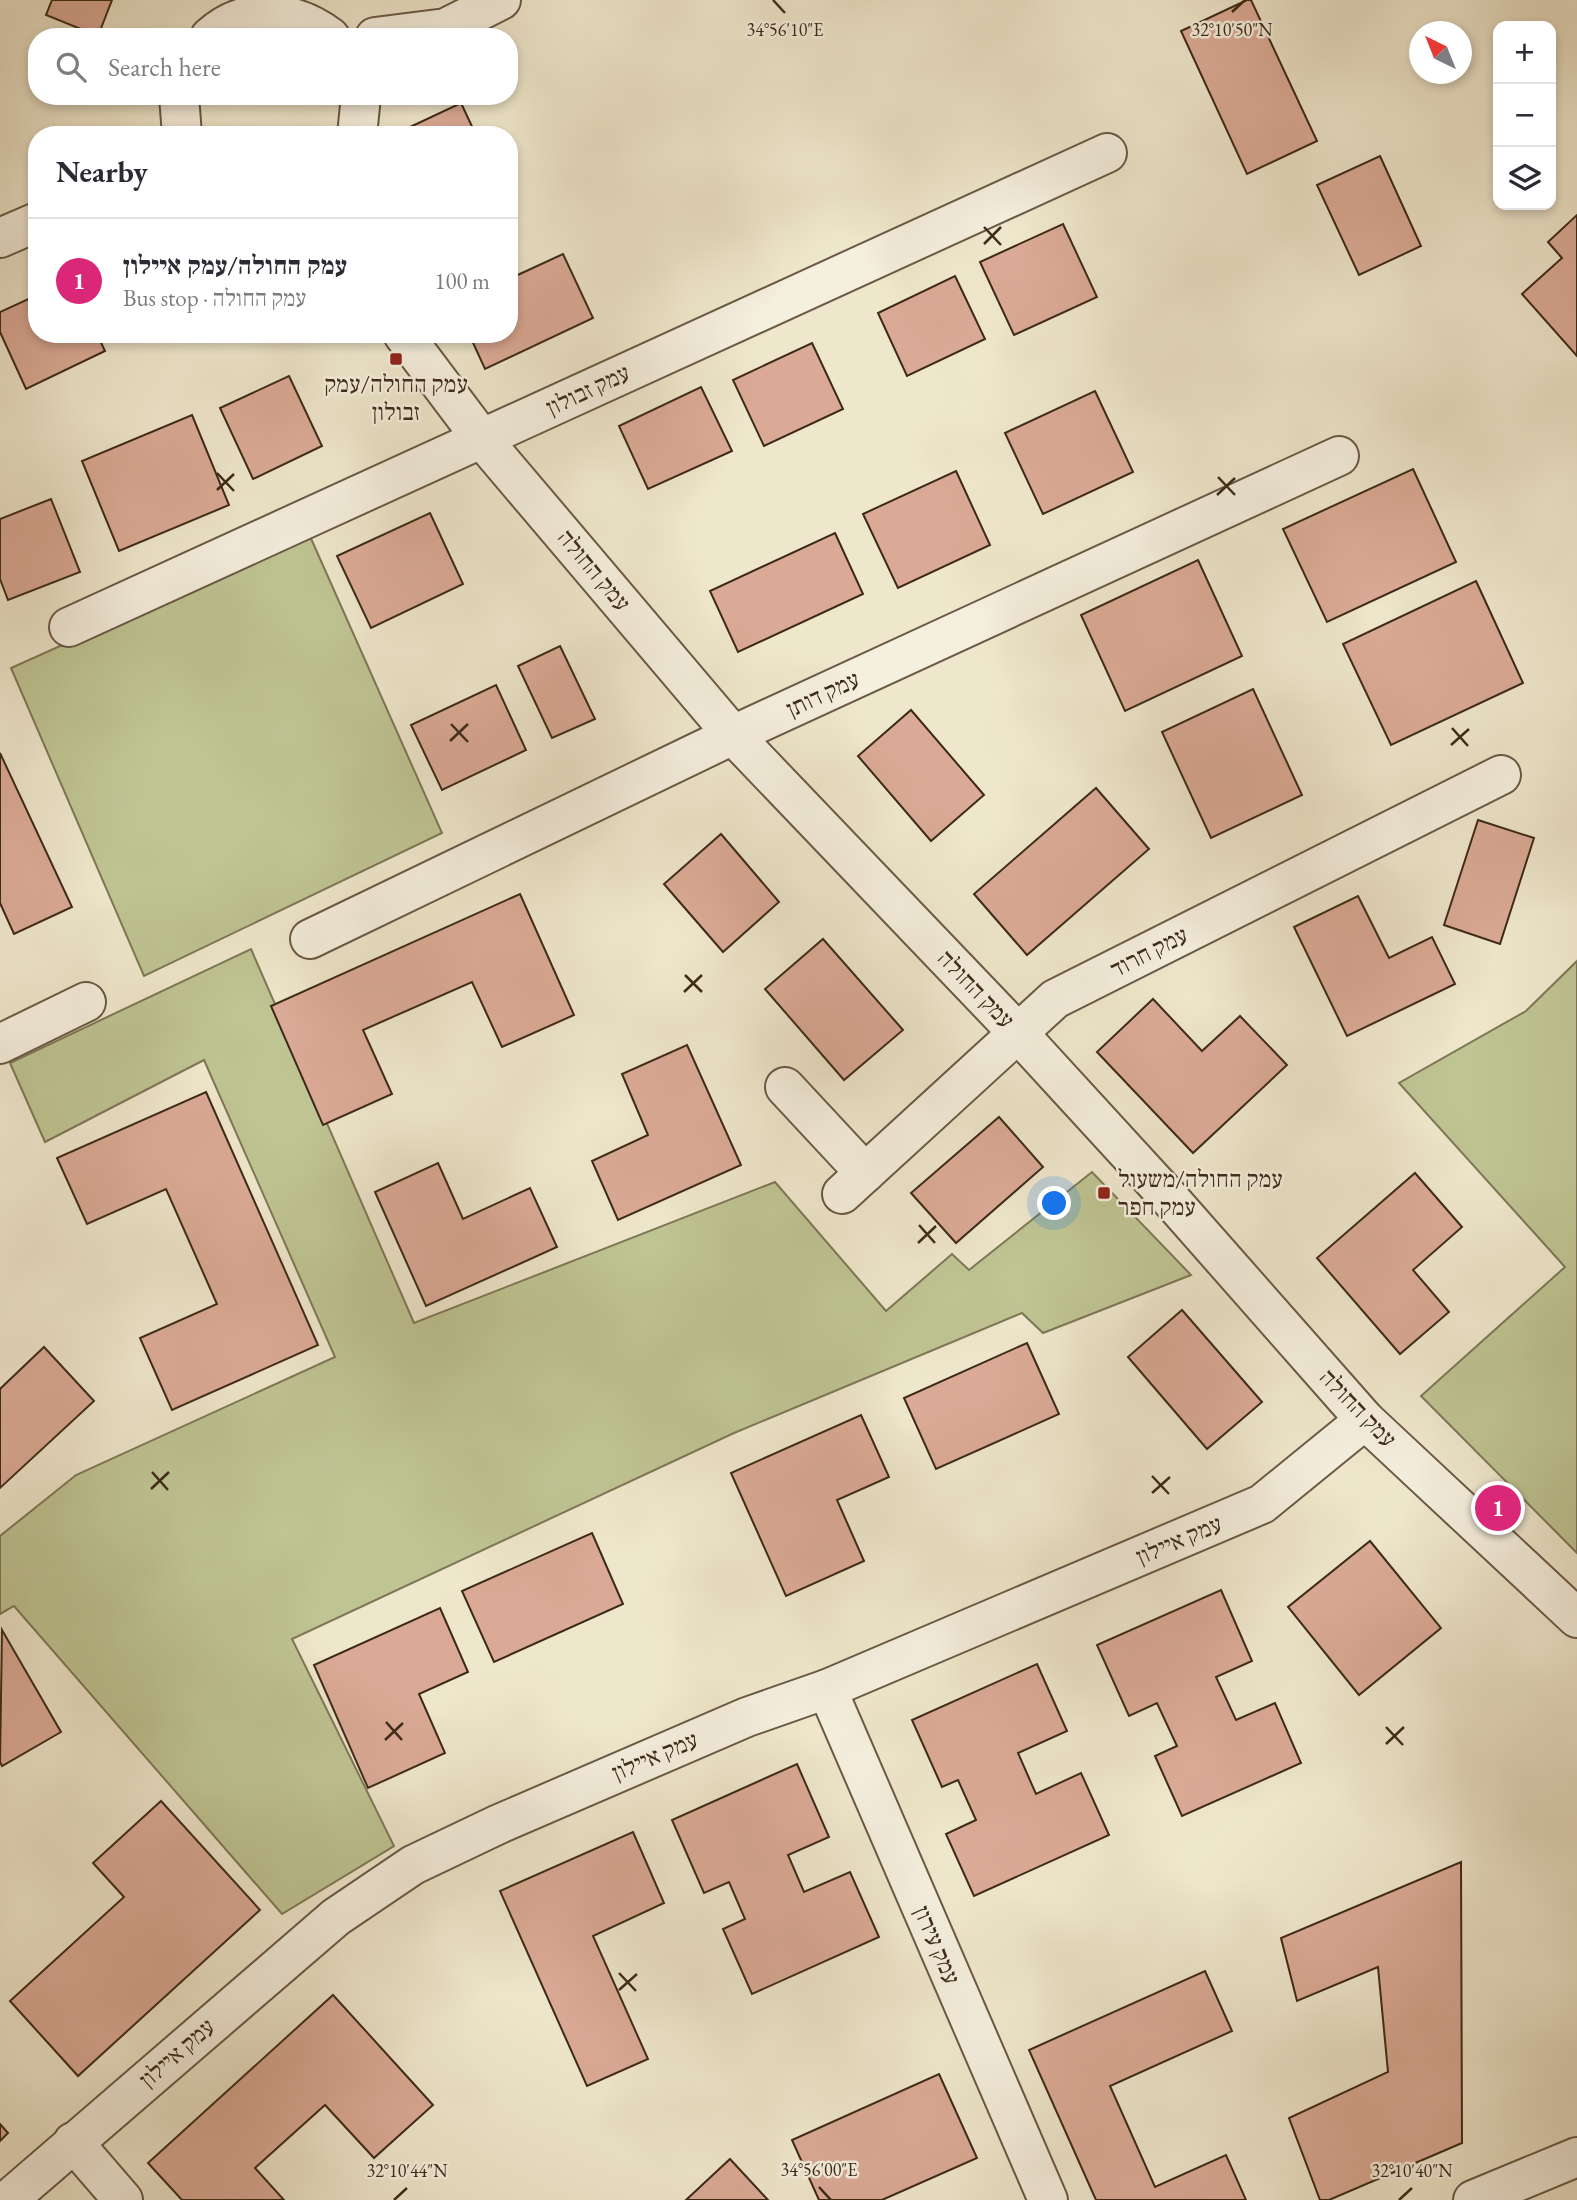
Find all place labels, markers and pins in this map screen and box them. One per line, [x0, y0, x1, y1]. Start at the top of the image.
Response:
marker: עמק החולה/עמק זבולון [388, 351, 404, 367]
place label: עמק החולה/עמק זבולון [324, 368, 468, 427]
place label: עמק החולה/משעול עמק חפר [1118, 1163, 1283, 1222]
marker: עמק החולה/משעול עמק חפר [1096, 1185, 1112, 1201]
pin: 1 [1475, 1482, 1521, 1534]

